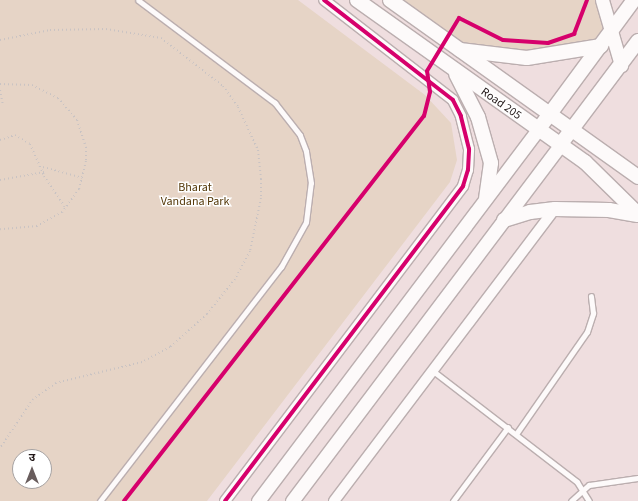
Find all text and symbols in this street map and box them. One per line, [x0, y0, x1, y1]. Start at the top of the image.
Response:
street label: Road 205 [478, 85, 524, 123]
park label: Bharat Vandana Park [161, 181, 229, 209]
north arrow [12, 449, 52, 489]
text: उ [29, 450, 35, 465]

